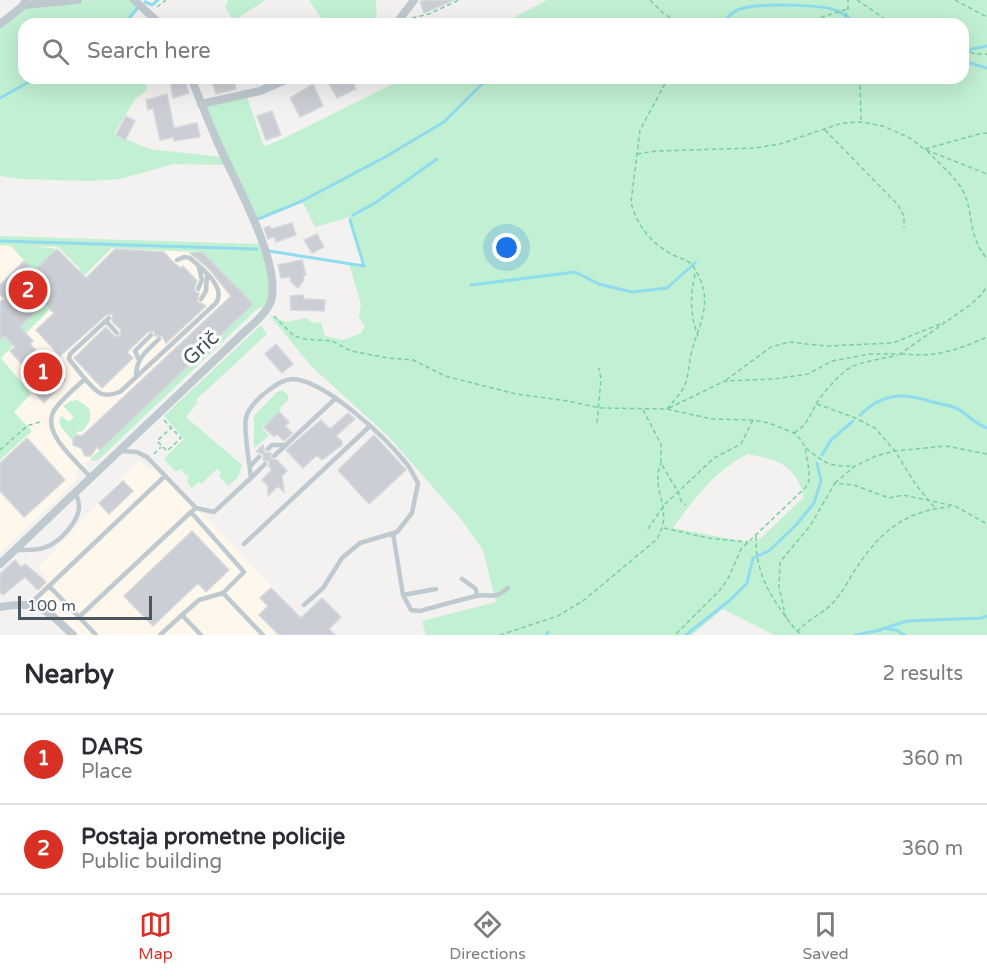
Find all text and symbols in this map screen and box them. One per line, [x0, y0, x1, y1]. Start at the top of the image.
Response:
search box [18, 18, 969, 84]
icon: search [39, 35, 72, 68]
text: Search here [87, 38, 211, 64]
your location [492, 233, 521, 262]
pin: 2 [9, 268, 48, 312]
street label: Grič [178, 325, 224, 371]
pin: 1 [24, 350, 63, 394]
scale bar [18, 593, 152, 620]
text: 100 m [27, 596, 76, 616]
text: Nearby [24, 659, 114, 690]
text: 2 results [883, 662, 963, 686]
text: DARS [81, 734, 143, 760]
text: 1 [37, 747, 50, 771]
text: 360 m [902, 747, 963, 771]
text: Place [81, 760, 132, 784]
text: Postaja prometne policije [81, 824, 345, 850]
text: 2 [37, 837, 50, 861]
text: 360 m [902, 837, 963, 861]
text: Public building [81, 850, 222, 874]
tab: Map [138, 908, 173, 964]
tab: Directions [449, 908, 526, 964]
tab: Saved [802, 908, 849, 964]

